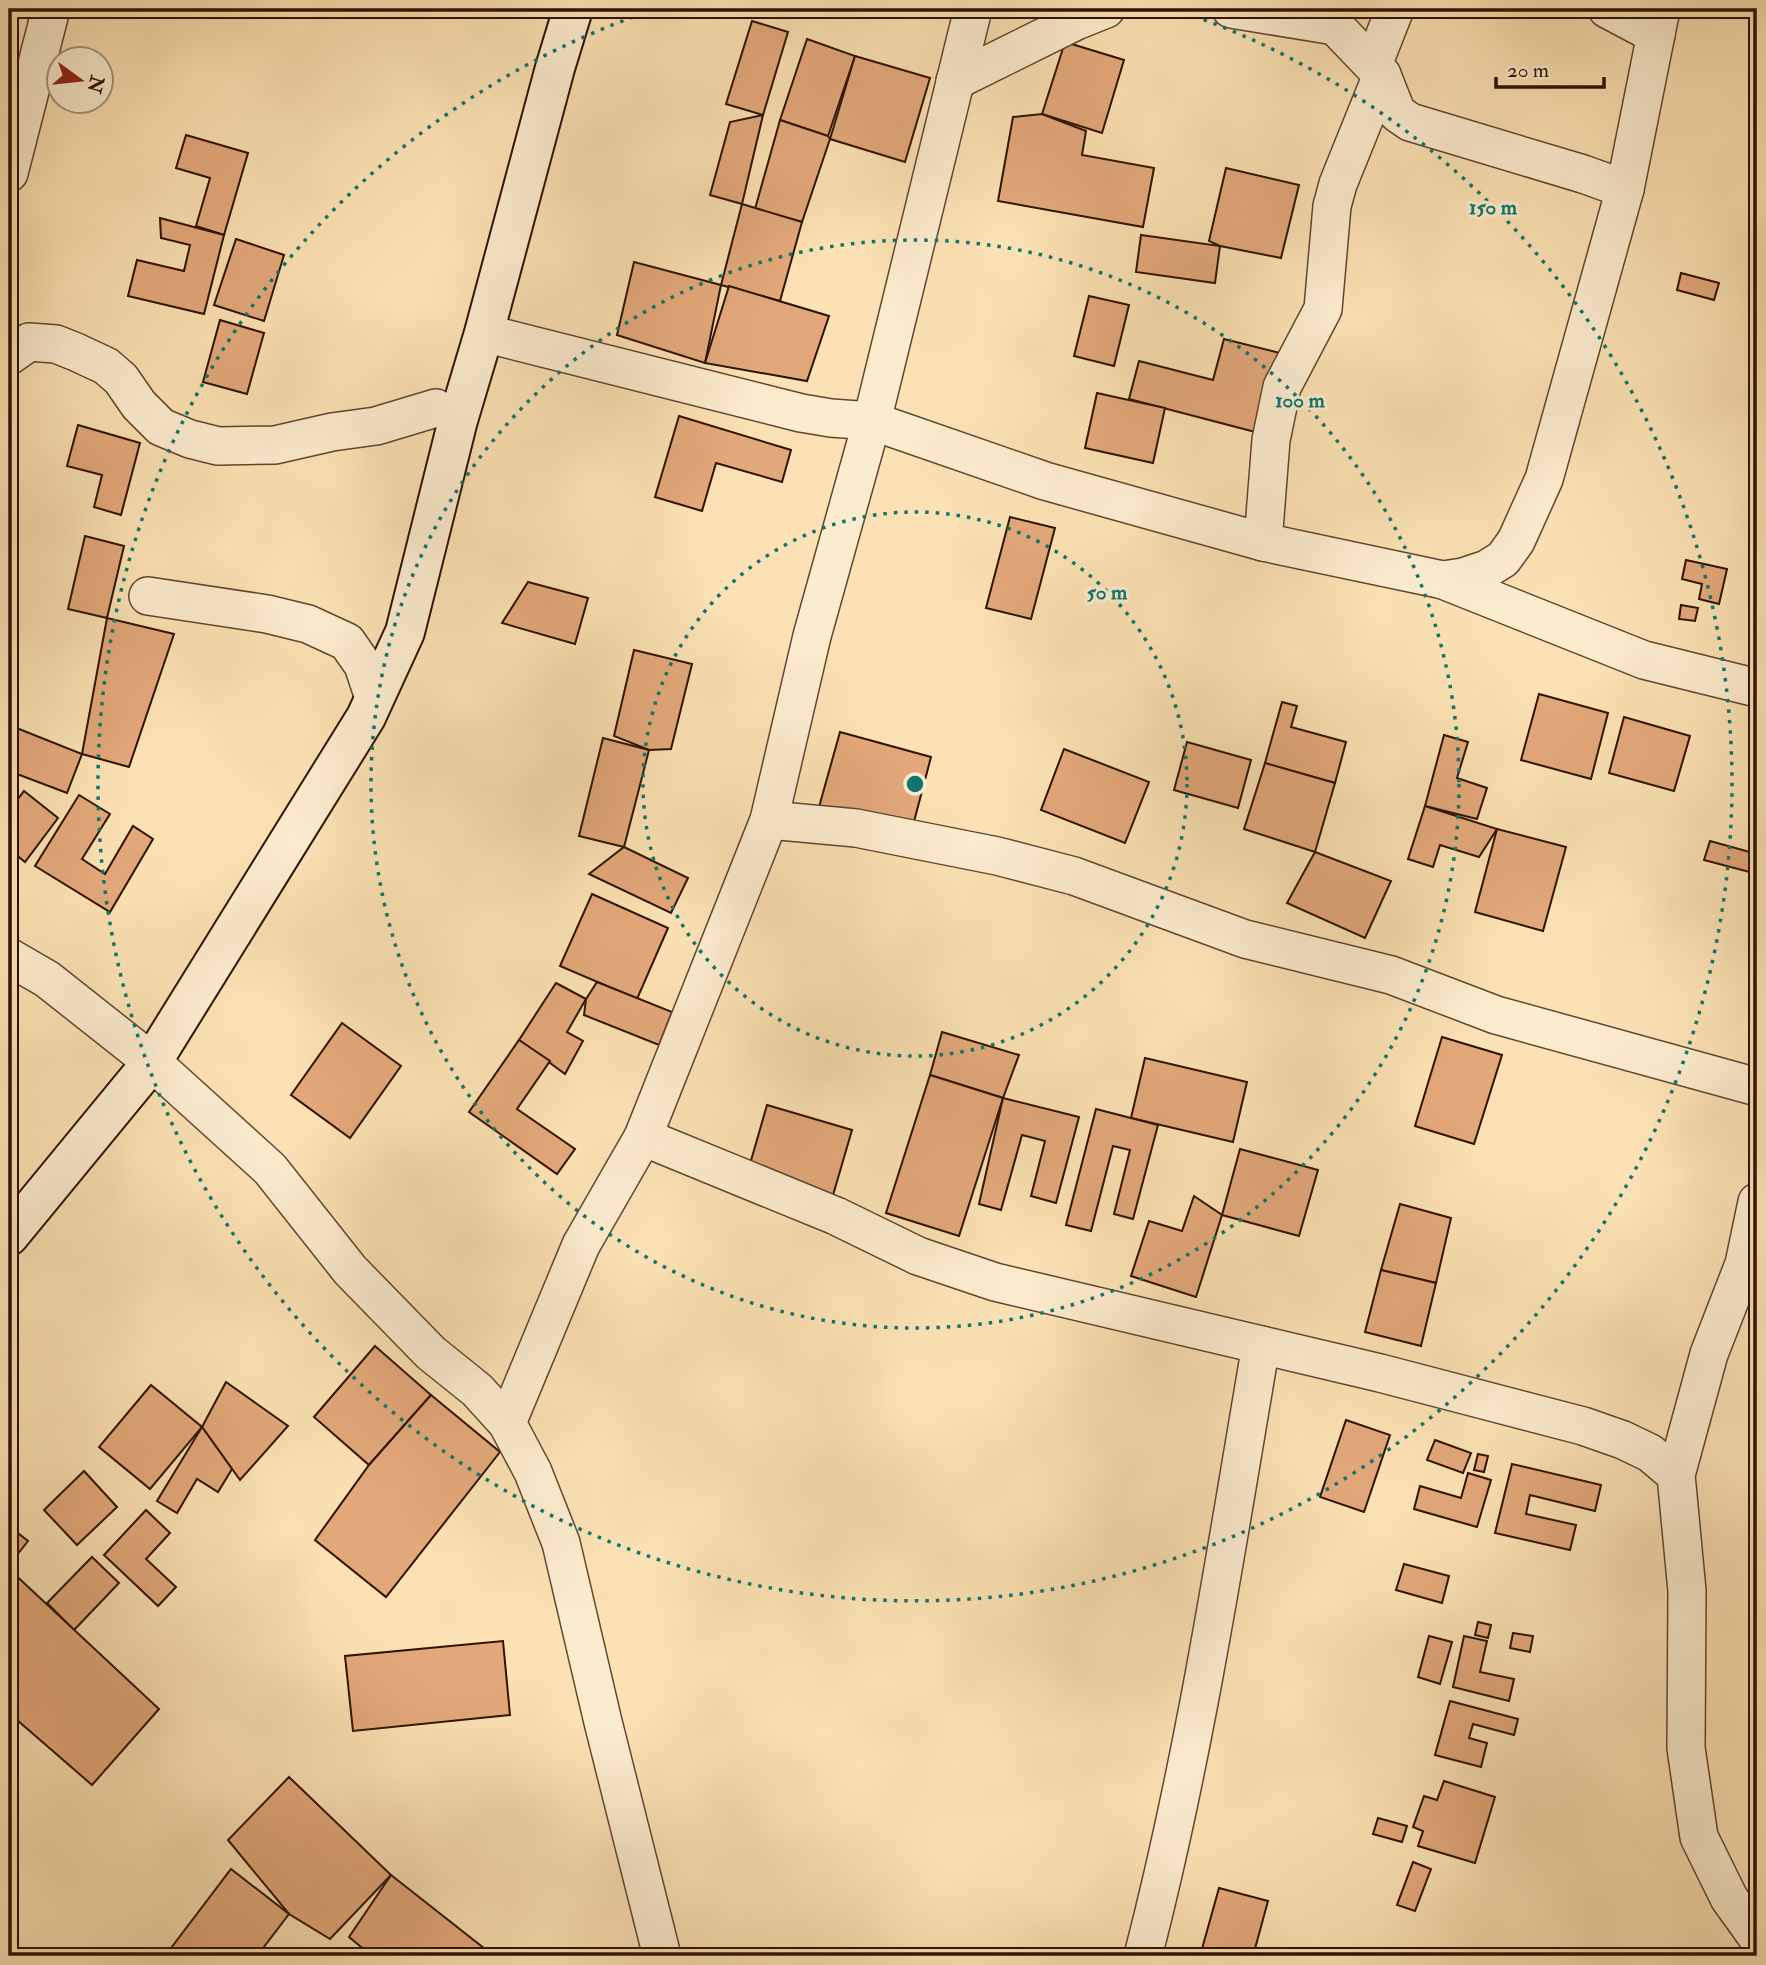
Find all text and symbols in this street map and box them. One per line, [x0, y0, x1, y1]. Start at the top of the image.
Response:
north arrow [46, 46, 116, 116]
scale bar [1496, 46, 1605, 90]
text: 20 m [1507, 57, 1549, 84]
text: N [81, 72, 110, 96]
text: 150 m [1469, 194, 1518, 221]
text: 100 m [1275, 387, 1326, 414]
text: 50 m [1087, 579, 1128, 606]
centre of rings [903, 772, 927, 796]

